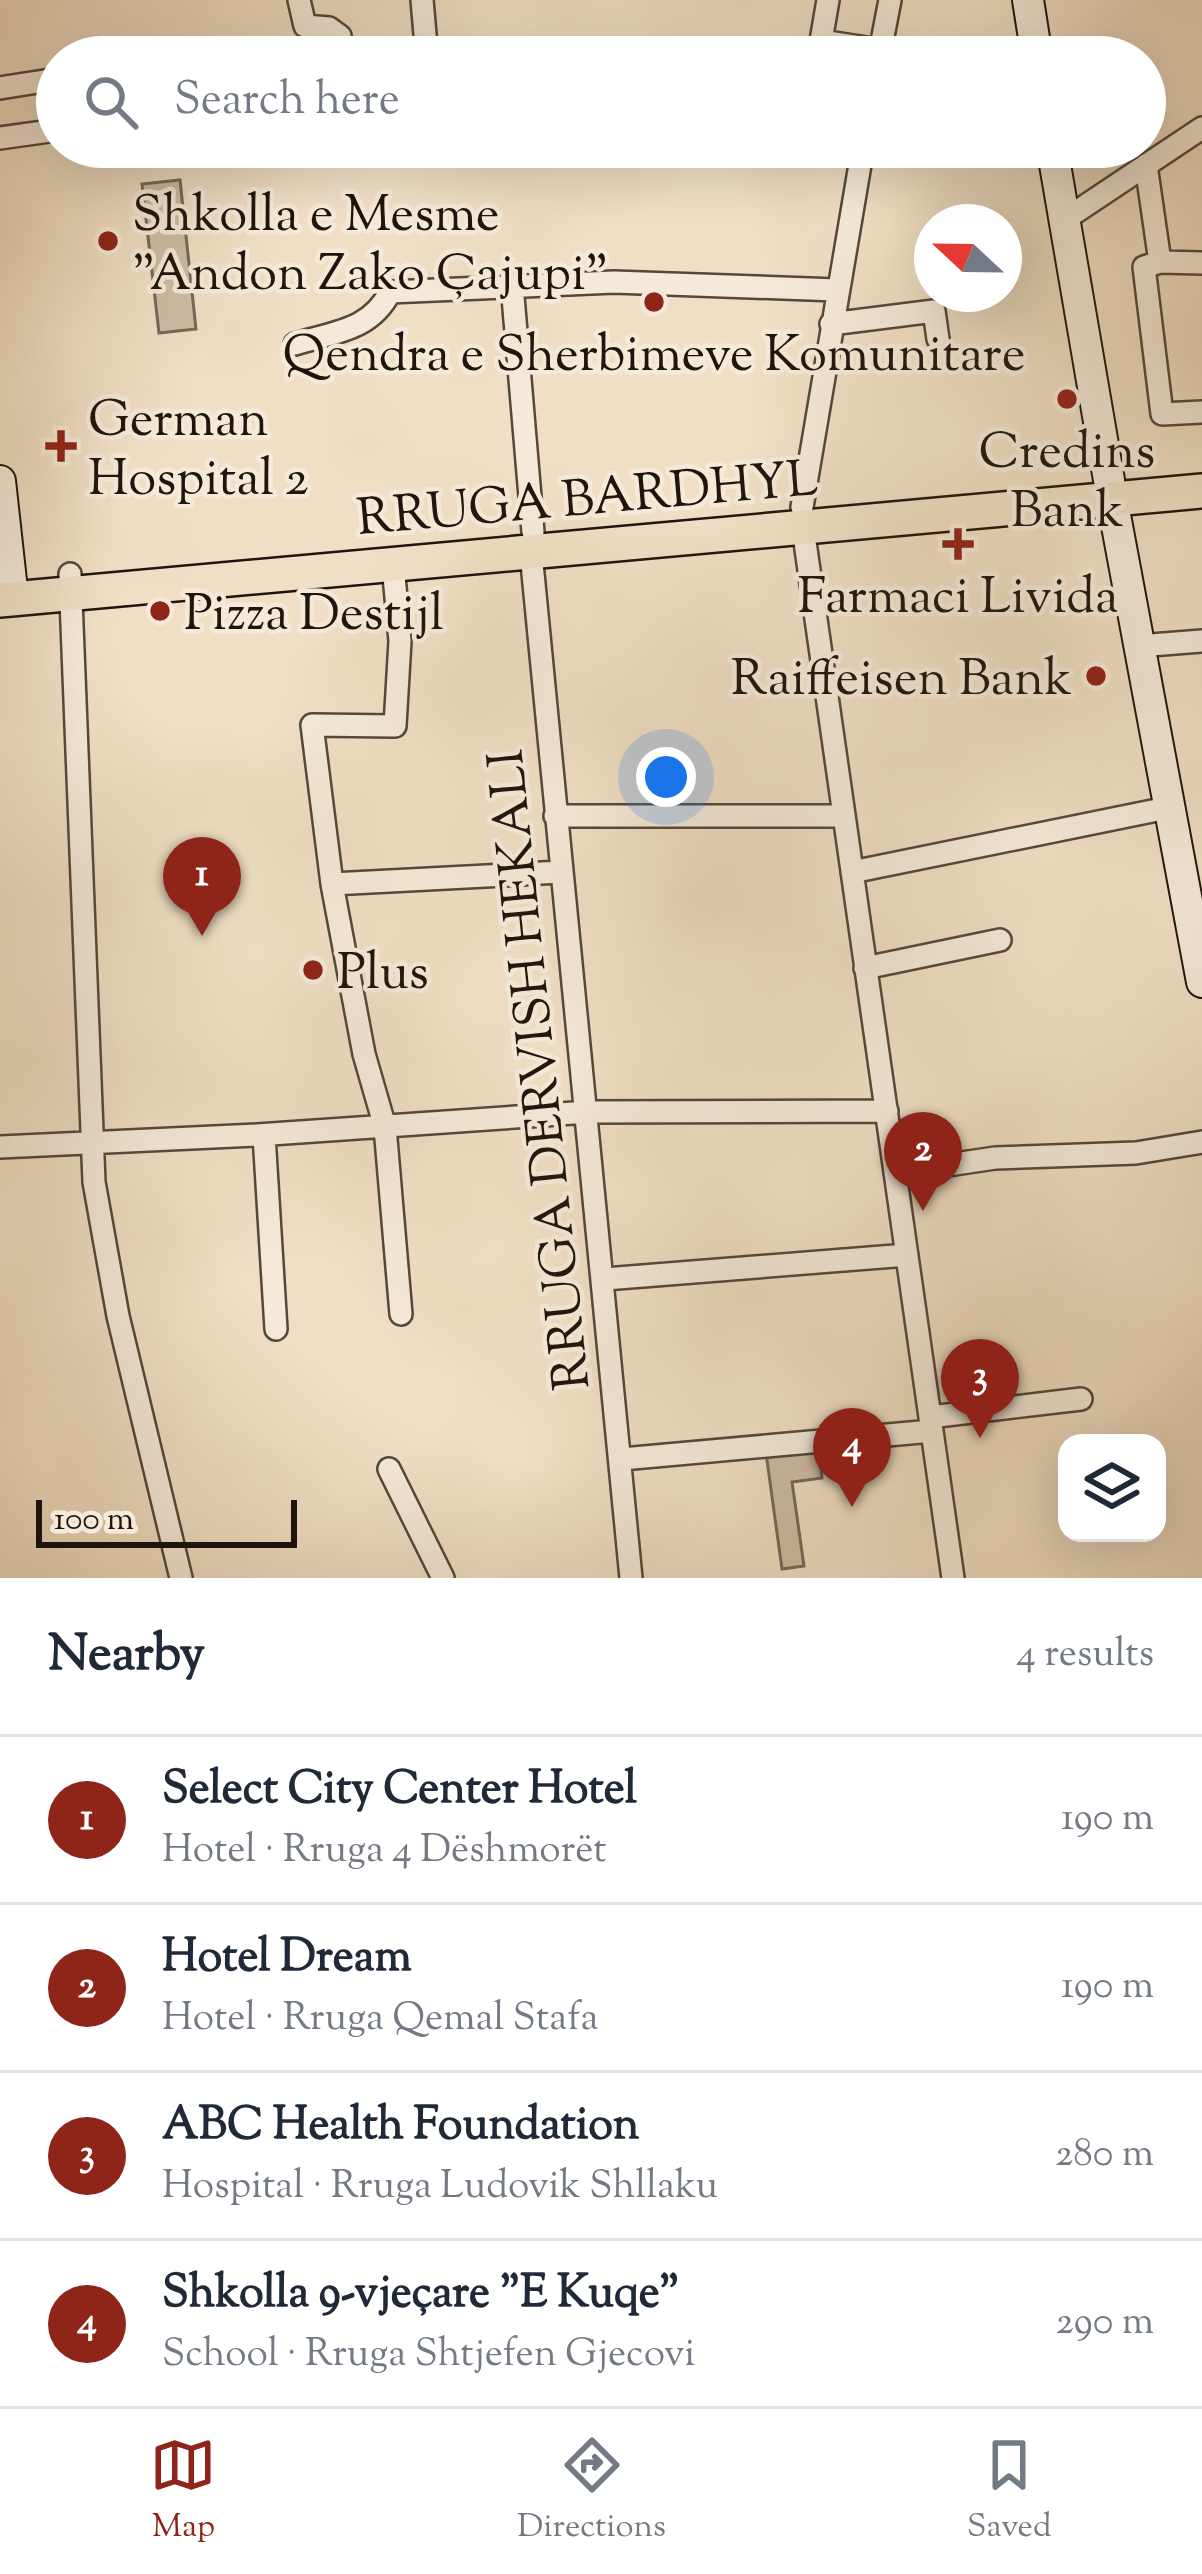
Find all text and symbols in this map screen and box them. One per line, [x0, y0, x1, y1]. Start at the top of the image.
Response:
search box [36, 36, 1166, 168]
icon: search [78, 69, 144, 135]
text: Search here [174, 70, 400, 135]
place label: Shkolla e Mesme "Andon Zako Çajupi" [132, 181, 609, 313]
north arrow [914, 204, 1022, 312]
marker: Shkolla e Mesme "Andon Zako Çajupi" [95, 228, 121, 254]
marker: Qendra e Sherbimeve Komunitare [641, 289, 667, 315]
place label: Qendra e Sherbimeve Komunitare [283, 321, 1025, 394]
place label: German Hospital 2 [88, 386, 309, 518]
marker: Credins Bank [1054, 386, 1080, 412]
place label: Credins Bank [979, 418, 1155, 550]
marker: German Hospital 2 [45, 430, 77, 462]
street label: RRUGA BARDHYL [354, 445, 821, 558]
marker: Farmaci Livida [945, 531, 971, 557]
place label: Farmaci Livida [798, 563, 1119, 636]
place label: Pizza Destijl [184, 580, 444, 653]
marker: Pizza Destijl [147, 598, 173, 624]
place label: Raiffeisen Bank [731, 645, 1072, 718]
marker: Raiffeisen Bank [1083, 663, 1109, 689]
street label: RRUGA DERVISH HEKALI [473, 746, 612, 1393]
your location [636, 747, 696, 807]
pin: 1 [163, 837, 241, 936]
place label: Plus [337, 939, 429, 1012]
marker: Plus [300, 957, 326, 983]
pin: 2 [884, 1112, 962, 1211]
pin: 3 [941, 1339, 1019, 1438]
pin: 4 [813, 1408, 891, 1507]
map controls [1058, 1434, 1166, 1542]
button: layers [1058, 1434, 1166, 1542]
scale bar [36, 1494, 297, 1547]
text: 100 m [54, 1497, 134, 1545]
text: Nearby [48, 1620, 205, 1693]
text: 4 results [1016, 1628, 1154, 1684]
text: Select City Center Hotel [162, 1759, 637, 1824]
text: 1 [80, 1792, 94, 1848]
text: 190 m [1061, 1792, 1154, 1848]
text: Hotel · Rruga 4 Dëshmorët [162, 1824, 607, 1880]
text: Hotel Dream [162, 1927, 412, 1992]
text: 2 [78, 1960, 96, 2016]
text: 190 m [1061, 1960, 1154, 2016]
text: Hotel · Rruga Qemal Stafa [162, 1992, 599, 2048]
text: ABC Health Foundation [162, 2095, 639, 2160]
text: 3 [79, 2128, 95, 2184]
text: 280 m [1055, 2128, 1154, 2184]
text: Hospital · Rruga Ludovik Shllaku [162, 2160, 718, 2216]
text: Shkolla 9-vjeçare "E Kuqe" [162, 2263, 680, 2328]
text: 4 [77, 2296, 97, 2352]
text: 290 m [1056, 2296, 1154, 2352]
text: School · Rruga Shtjefen Gjecovi [162, 2328, 695, 2384]
tab: Map [150, 2432, 216, 2552]
tab: Directions [517, 2432, 666, 2552]
tab: Saved [967, 2432, 1052, 2552]

